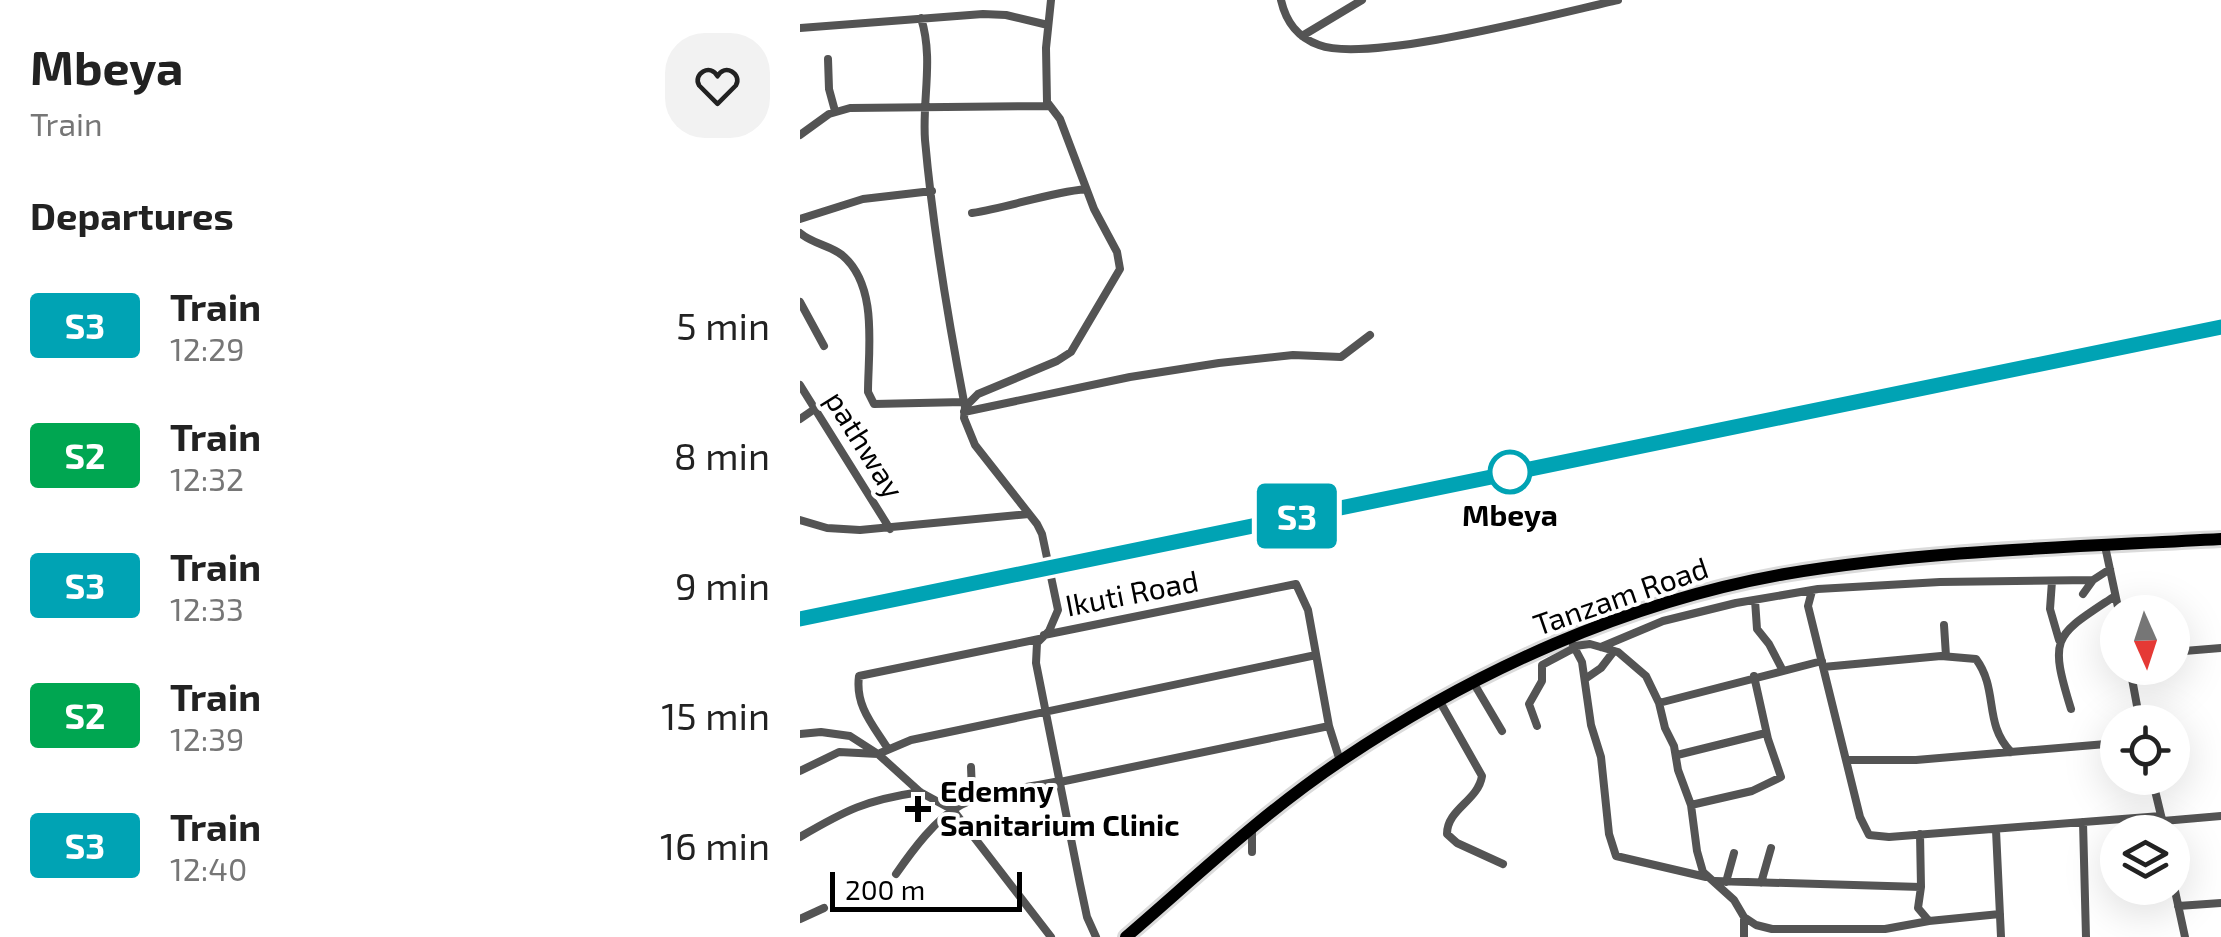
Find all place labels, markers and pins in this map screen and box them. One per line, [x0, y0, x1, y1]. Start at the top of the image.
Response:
marker: Mbeya [1489, 451, 1531, 493]
place label: Mbeya [1462, 496, 1558, 533]
place label: Edemny Sanitarium Clinic [940, 772, 1180, 842]
marker: Edemny Sanitarium Clinic [905, 796, 931, 822]

